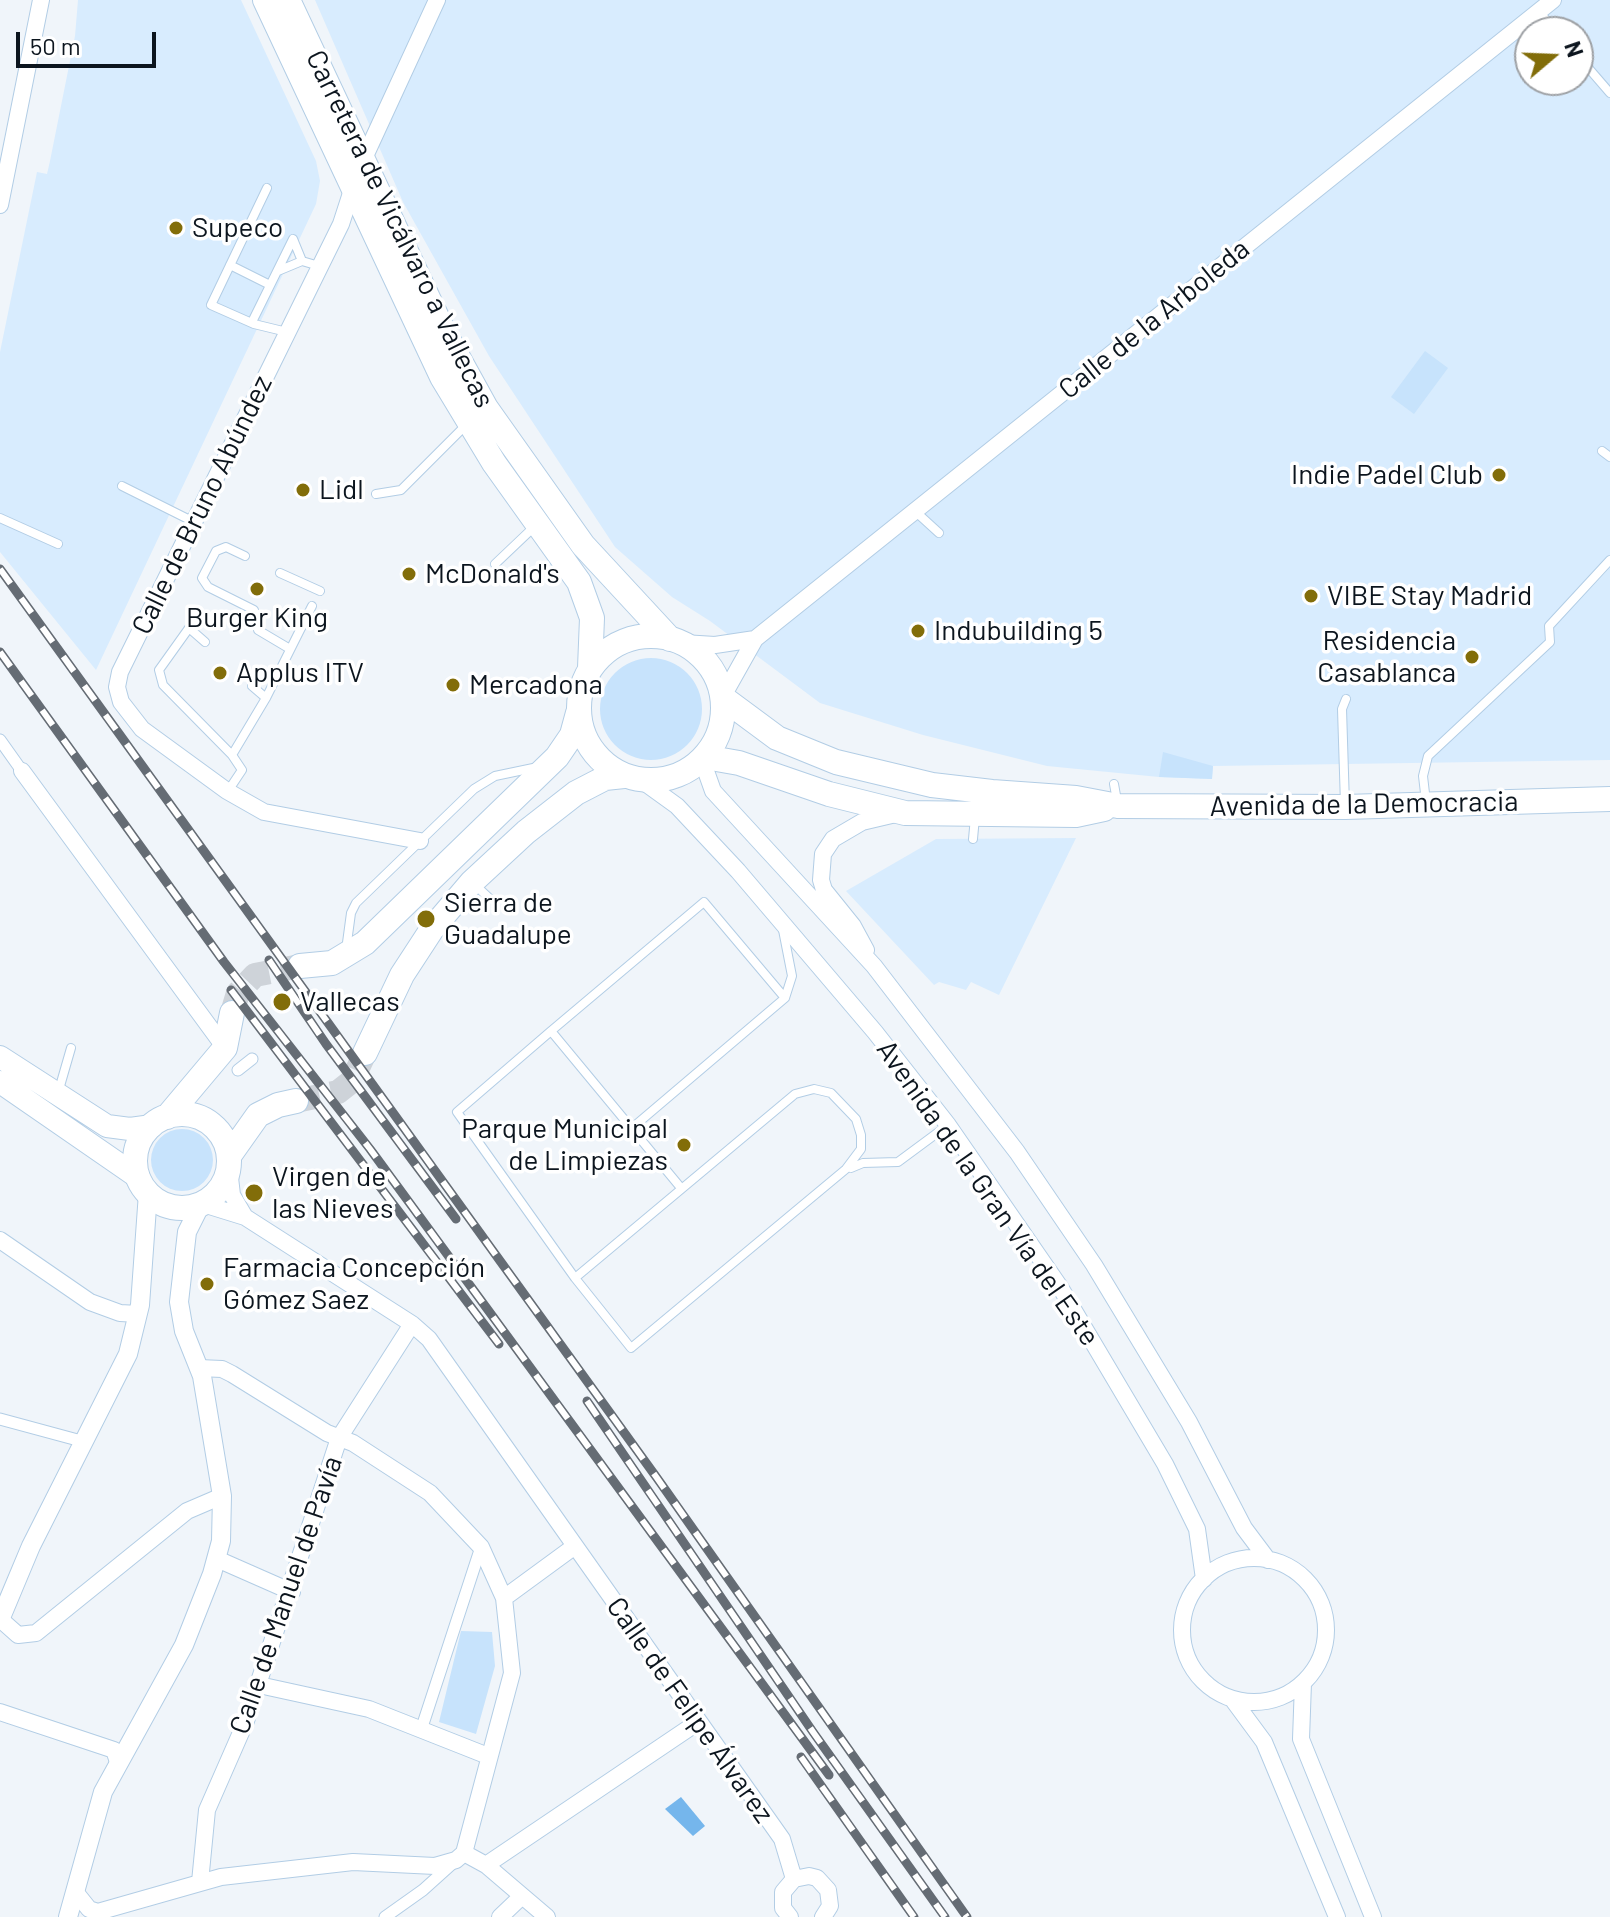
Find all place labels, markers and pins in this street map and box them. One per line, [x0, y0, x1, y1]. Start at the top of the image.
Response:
place label: Supeco [192, 211, 283, 245]
marker: Supeco [167, 219, 185, 237]
place label: Indie Padel Club [1291, 458, 1483, 492]
marker: Indie Padel Club [1490, 466, 1508, 484]
place label: Lidl [319, 473, 364, 507]
marker: Lidl [294, 481, 312, 499]
place label: McDonald's [425, 557, 560, 591]
marker: McDonald's [400, 565, 418, 583]
place label: VIBE Stay Madrid [1327, 579, 1532, 613]
marker: Burger King [248, 580, 266, 598]
marker: VIBE Stay Madrid [1302, 587, 1320, 605]
place label: Burger King [186, 601, 328, 635]
place label: Indubuilding 5 [934, 614, 1103, 648]
marker: Indubuilding 5 [909, 622, 927, 640]
place label: Residencia Casablanca [1317, 624, 1456, 690]
marker: Residencia Casablanca [1463, 648, 1481, 666]
place label: Applus ITV [236, 656, 364, 690]
marker: Applus ITV [211, 664, 229, 682]
place label: Mercadona [469, 668, 603, 702]
marker: Mercadona [444, 676, 462, 694]
place label: Sierra de Guadalupe [444, 886, 572, 952]
marker: Sierra de Guadalupe [415, 908, 437, 930]
place label: Vallecas [300, 985, 400, 1019]
marker: Vallecas [271, 991, 293, 1013]
place label: Parque Municipal de Limpiezas [461, 1112, 668, 1178]
marker: Parque Municipal de Limpiezas [675, 1136, 693, 1154]
place label: Virgen de las Nieves [272, 1160, 393, 1226]
marker: Virgen de las Nieves [243, 1182, 265, 1204]
place label: Farmacia Concepción Gómez Saez [223, 1251, 485, 1317]
marker: Farmacia Concepción Gómez Saez [198, 1275, 216, 1293]

